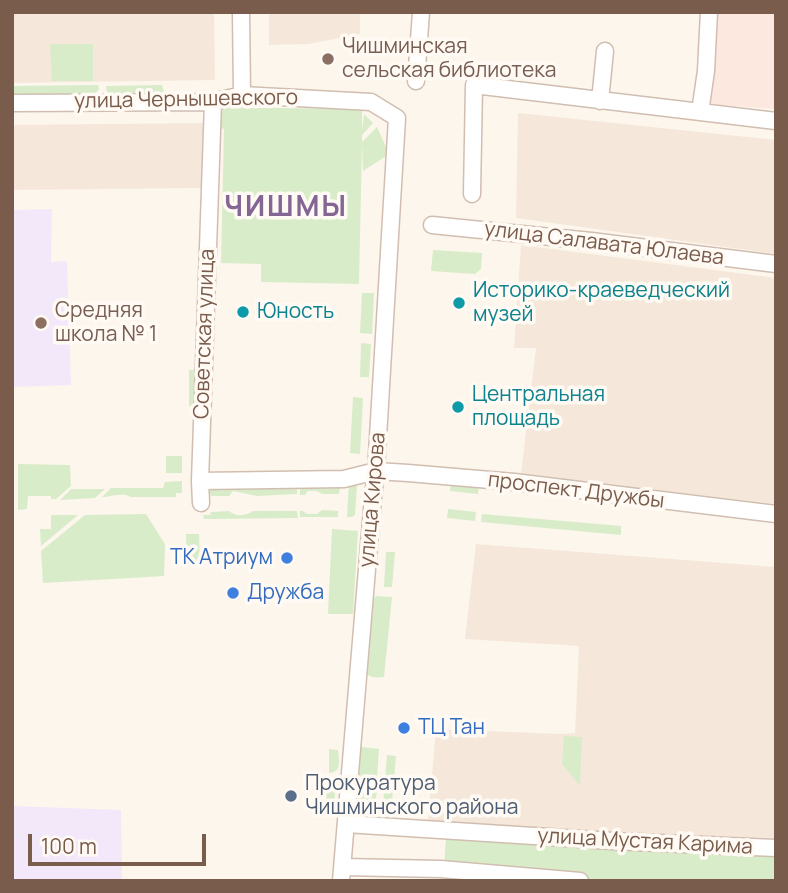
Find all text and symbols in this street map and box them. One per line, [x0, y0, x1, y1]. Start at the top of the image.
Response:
place label: Чишминская сельская библиотека [342, 34, 556, 84]
marker: Чишминская сельская библиотека [320, 51, 336, 67]
street label: улица Чернышевского [74, 85, 298, 115]
district label: ЧИШМЫ [225, 191, 347, 225]
street label: улица Салавата Юлаева [483, 217, 725, 271]
street label: Советская улица [189, 249, 221, 419]
place label: Историко-краеведческий музей [473, 278, 730, 328]
marker: Историко-краеведческий музей [451, 295, 467, 311]
place label: Средняя школа № 1 [55, 298, 157, 348]
place label: Юность [257, 299, 334, 325]
marker: Юность [235, 304, 251, 320]
marker: Средняя школа № 1 [33, 315, 49, 331]
place label: Центральная площадь [472, 382, 605, 432]
marker: Центральная площадь [450, 399, 466, 415]
street label: улица Кирова [355, 431, 391, 569]
street label: проспект Дружбы [486, 468, 666, 514]
place label: ТК Атриум [170, 545, 273, 571]
marker: ТК Атриум [279, 550, 295, 566]
place label: Дружба [247, 580, 324, 606]
marker: Дружба [225, 585, 241, 601]
place label: ТЦ Тан [418, 715, 485, 741]
marker: ТЦ Тан [396, 720, 412, 736]
place label: Прокуратура Чишминского района [305, 771, 518, 821]
marker: Прокуратура Чишминского района [283, 788, 299, 804]
scale bar [32, 820, 210, 864]
street label: улица Мустая Карима [537, 824, 753, 860]
text: 100 m [41, 832, 97, 860]

